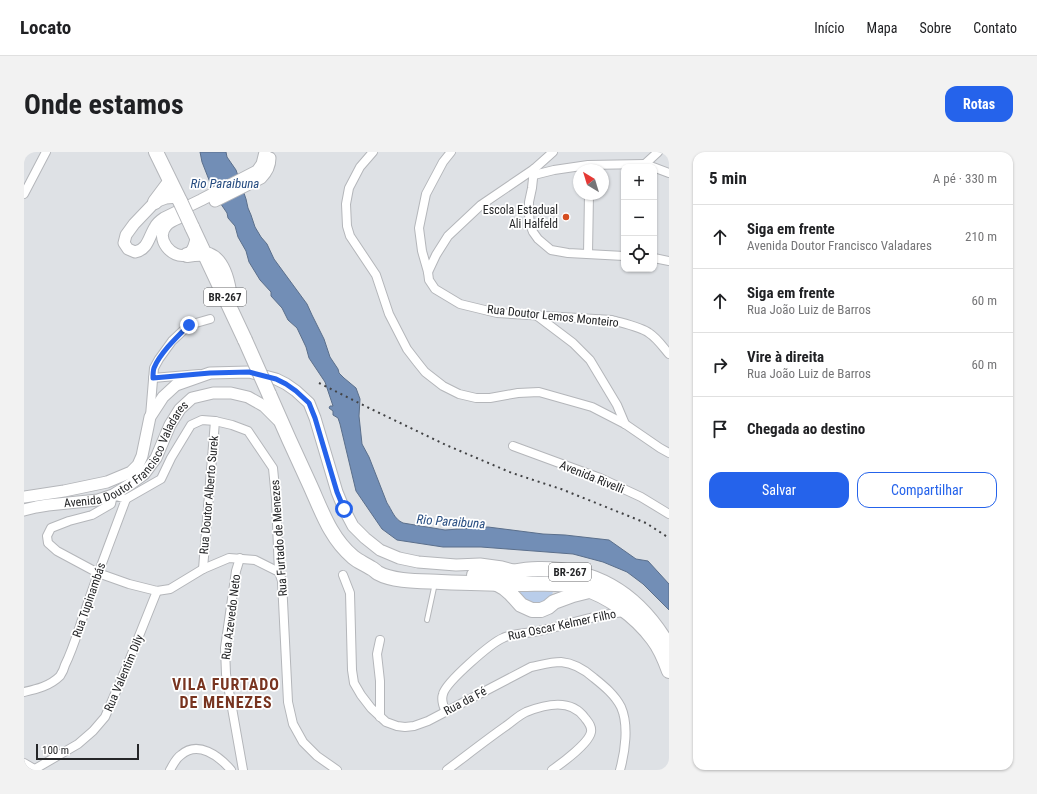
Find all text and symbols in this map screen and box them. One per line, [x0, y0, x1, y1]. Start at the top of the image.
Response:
text: Locato [20, 16, 71, 39]
text: Início [814, 20, 845, 36]
text: Mapa [867, 20, 897, 36]
text: Sobre [919, 20, 951, 36]
text: Contato [973, 20, 1017, 36]
button: Rotas [945, 86, 1013, 122]
text: Onde estamos [24, 88, 184, 121]
north arrow [573, 164, 609, 200]
map controls [621, 164, 657, 272]
button: + [621, 164, 657, 200]
text: 5 min [709, 168, 747, 188]
text: A pé · 330 m [933, 171, 997, 186]
water label: Rio Paraibuna [191, 176, 259, 191]
button: − [621, 200, 657, 236]
place label: Escola Estadual Ali Halfeld [483, 203, 558, 231]
marker: Escola Estadual Ali Halfeld [561, 212, 571, 222]
text: Siga em frente [747, 220, 835, 238]
icon: ahead [709, 226, 731, 248]
text: 210 m [965, 229, 997, 244]
button: locate [621, 236, 657, 272]
text: Avenida Doutor Francisco Valadares [747, 238, 932, 253]
text: Siga em frente [747, 284, 835, 302]
road number: BR-267 [204, 288, 246, 306]
icon: ahead [709, 290, 731, 312]
text: 60 m [971, 293, 997, 308]
street label: Rua Doutor Lemos Monteiro [487, 302, 619, 330]
text: Rua João Luiz de Barros [747, 302, 871, 317]
route end [180, 316, 198, 334]
text: Vire à direita [747, 348, 824, 366]
icon: right [709, 354, 731, 376]
text: 60 m [971, 357, 997, 372]
text: Rua João Luiz de Barros [747, 366, 871, 381]
street label: Avenida Doutor Francisco Valadares [63, 398, 191, 510]
icon: arrive [709, 418, 731, 440]
text: Chegada ao destino [747, 420, 865, 438]
street label: Rua Doutor Alberto Surek [197, 434, 221, 555]
street label: Avenida Rivelli [558, 458, 626, 496]
button: Salvar [709, 472, 849, 508]
button: Compartilhar [857, 472, 997, 508]
street label: Rua Furtado de Menezes [268, 479, 290, 597]
route start [335, 500, 353, 518]
water label: Rio Paraibuna [416, 512, 486, 531]
street label: Rua Tupinambás [70, 561, 108, 639]
road number: BR-267 [549, 563, 591, 581]
street label: Rua Azevedo Neto [219, 573, 243, 661]
street label: Rua Oscar Kelmer Filho [507, 607, 617, 643]
street label: Rua Valentim Dily [101, 632, 147, 714]
district label: VILA FURTADO DE MENEZES [172, 675, 280, 712]
street label: Rua da Fé [441, 684, 489, 718]
scale bar [36, 742, 139, 761]
text: 100 m [42, 744, 69, 757]

